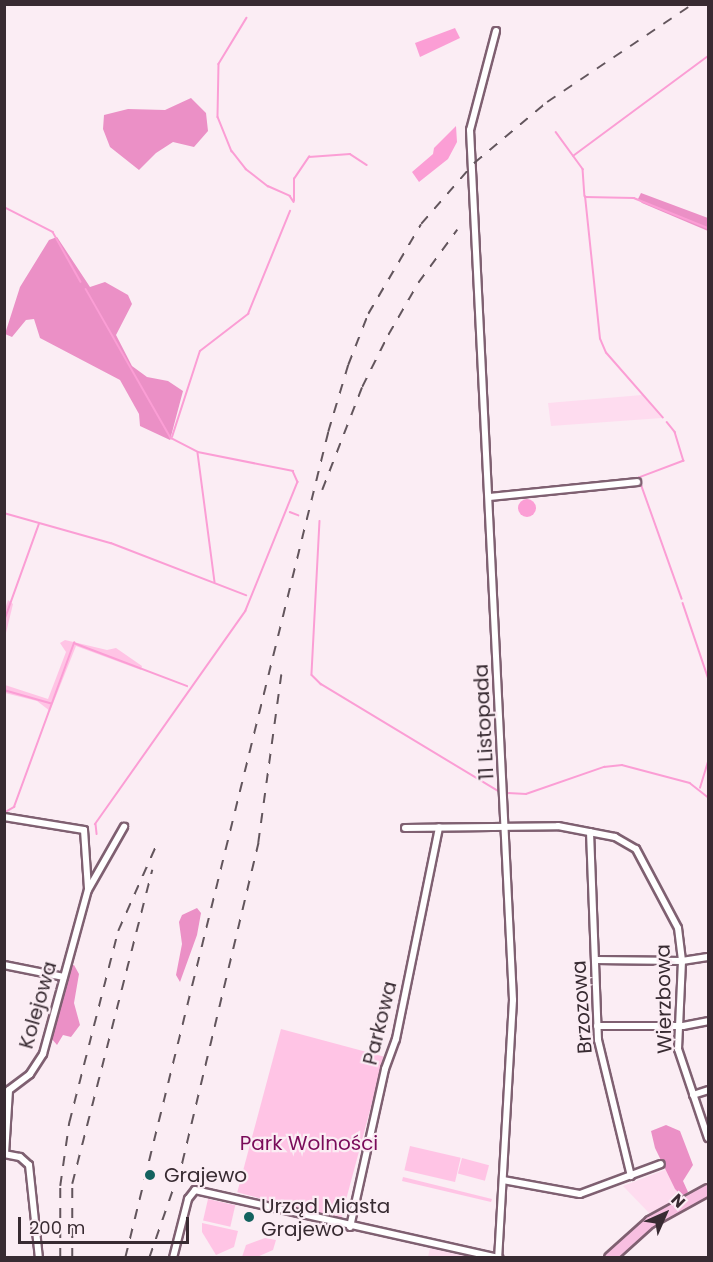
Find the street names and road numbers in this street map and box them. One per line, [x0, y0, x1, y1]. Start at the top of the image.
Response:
street label: 11 Listopada [469, 663, 499, 781]
street label: Wierzbowa [651, 944, 677, 1054]
street label: Kolejowa [14, 959, 62, 1051]
street label: Brzozowa [567, 960, 597, 1054]
street label: Parkowa [358, 979, 402, 1067]

